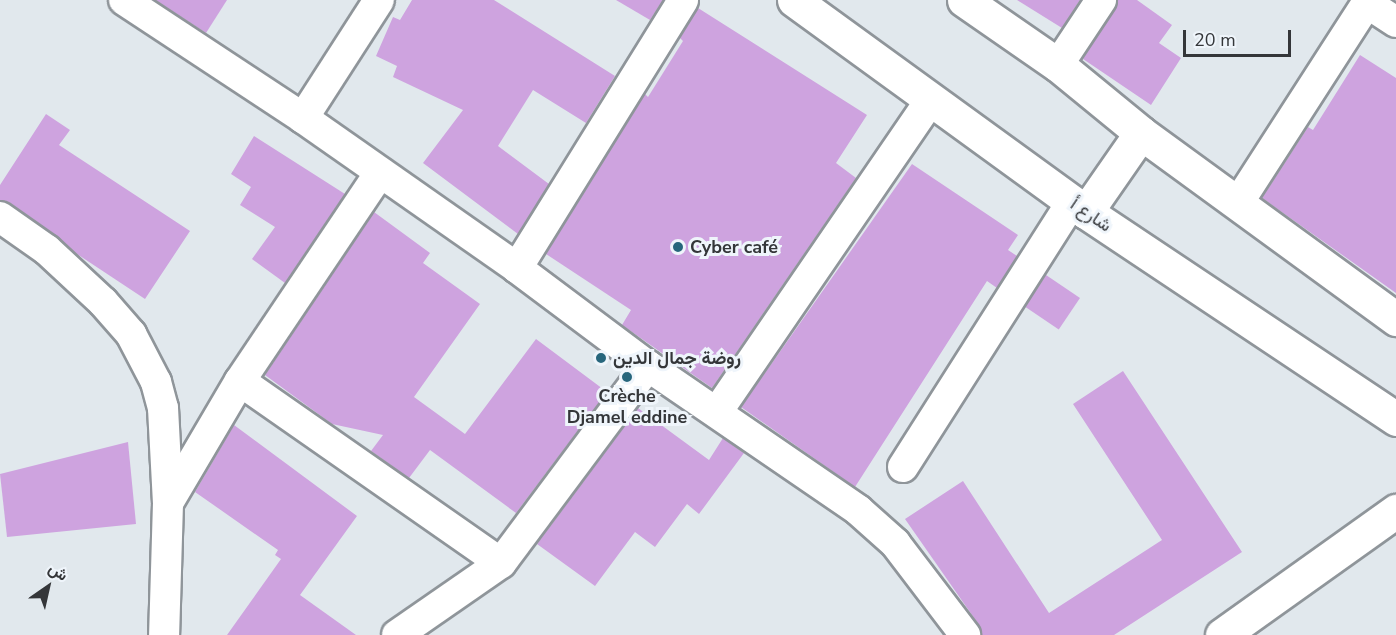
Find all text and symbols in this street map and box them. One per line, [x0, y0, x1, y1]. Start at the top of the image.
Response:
scale bar [1186, 18, 1294, 56]
text: 20 m [1194, 28, 1236, 52]
street label: شارع أ [1066, 193, 1116, 237]
place label: Cyber café [690, 236, 778, 258]
marker: Cyber café [671, 240, 685, 254]
place label: روضة جمال الدين [613, 347, 741, 369]
marker: روضة جمال الدين [594, 351, 608, 365]
marker: Crèche Djamel eddine [620, 370, 634, 384]
place label: Crèche Djamel eddine [567, 386, 687, 428]
north arrow [18, 557, 78, 617]
text: ش [44, 558, 72, 587]

